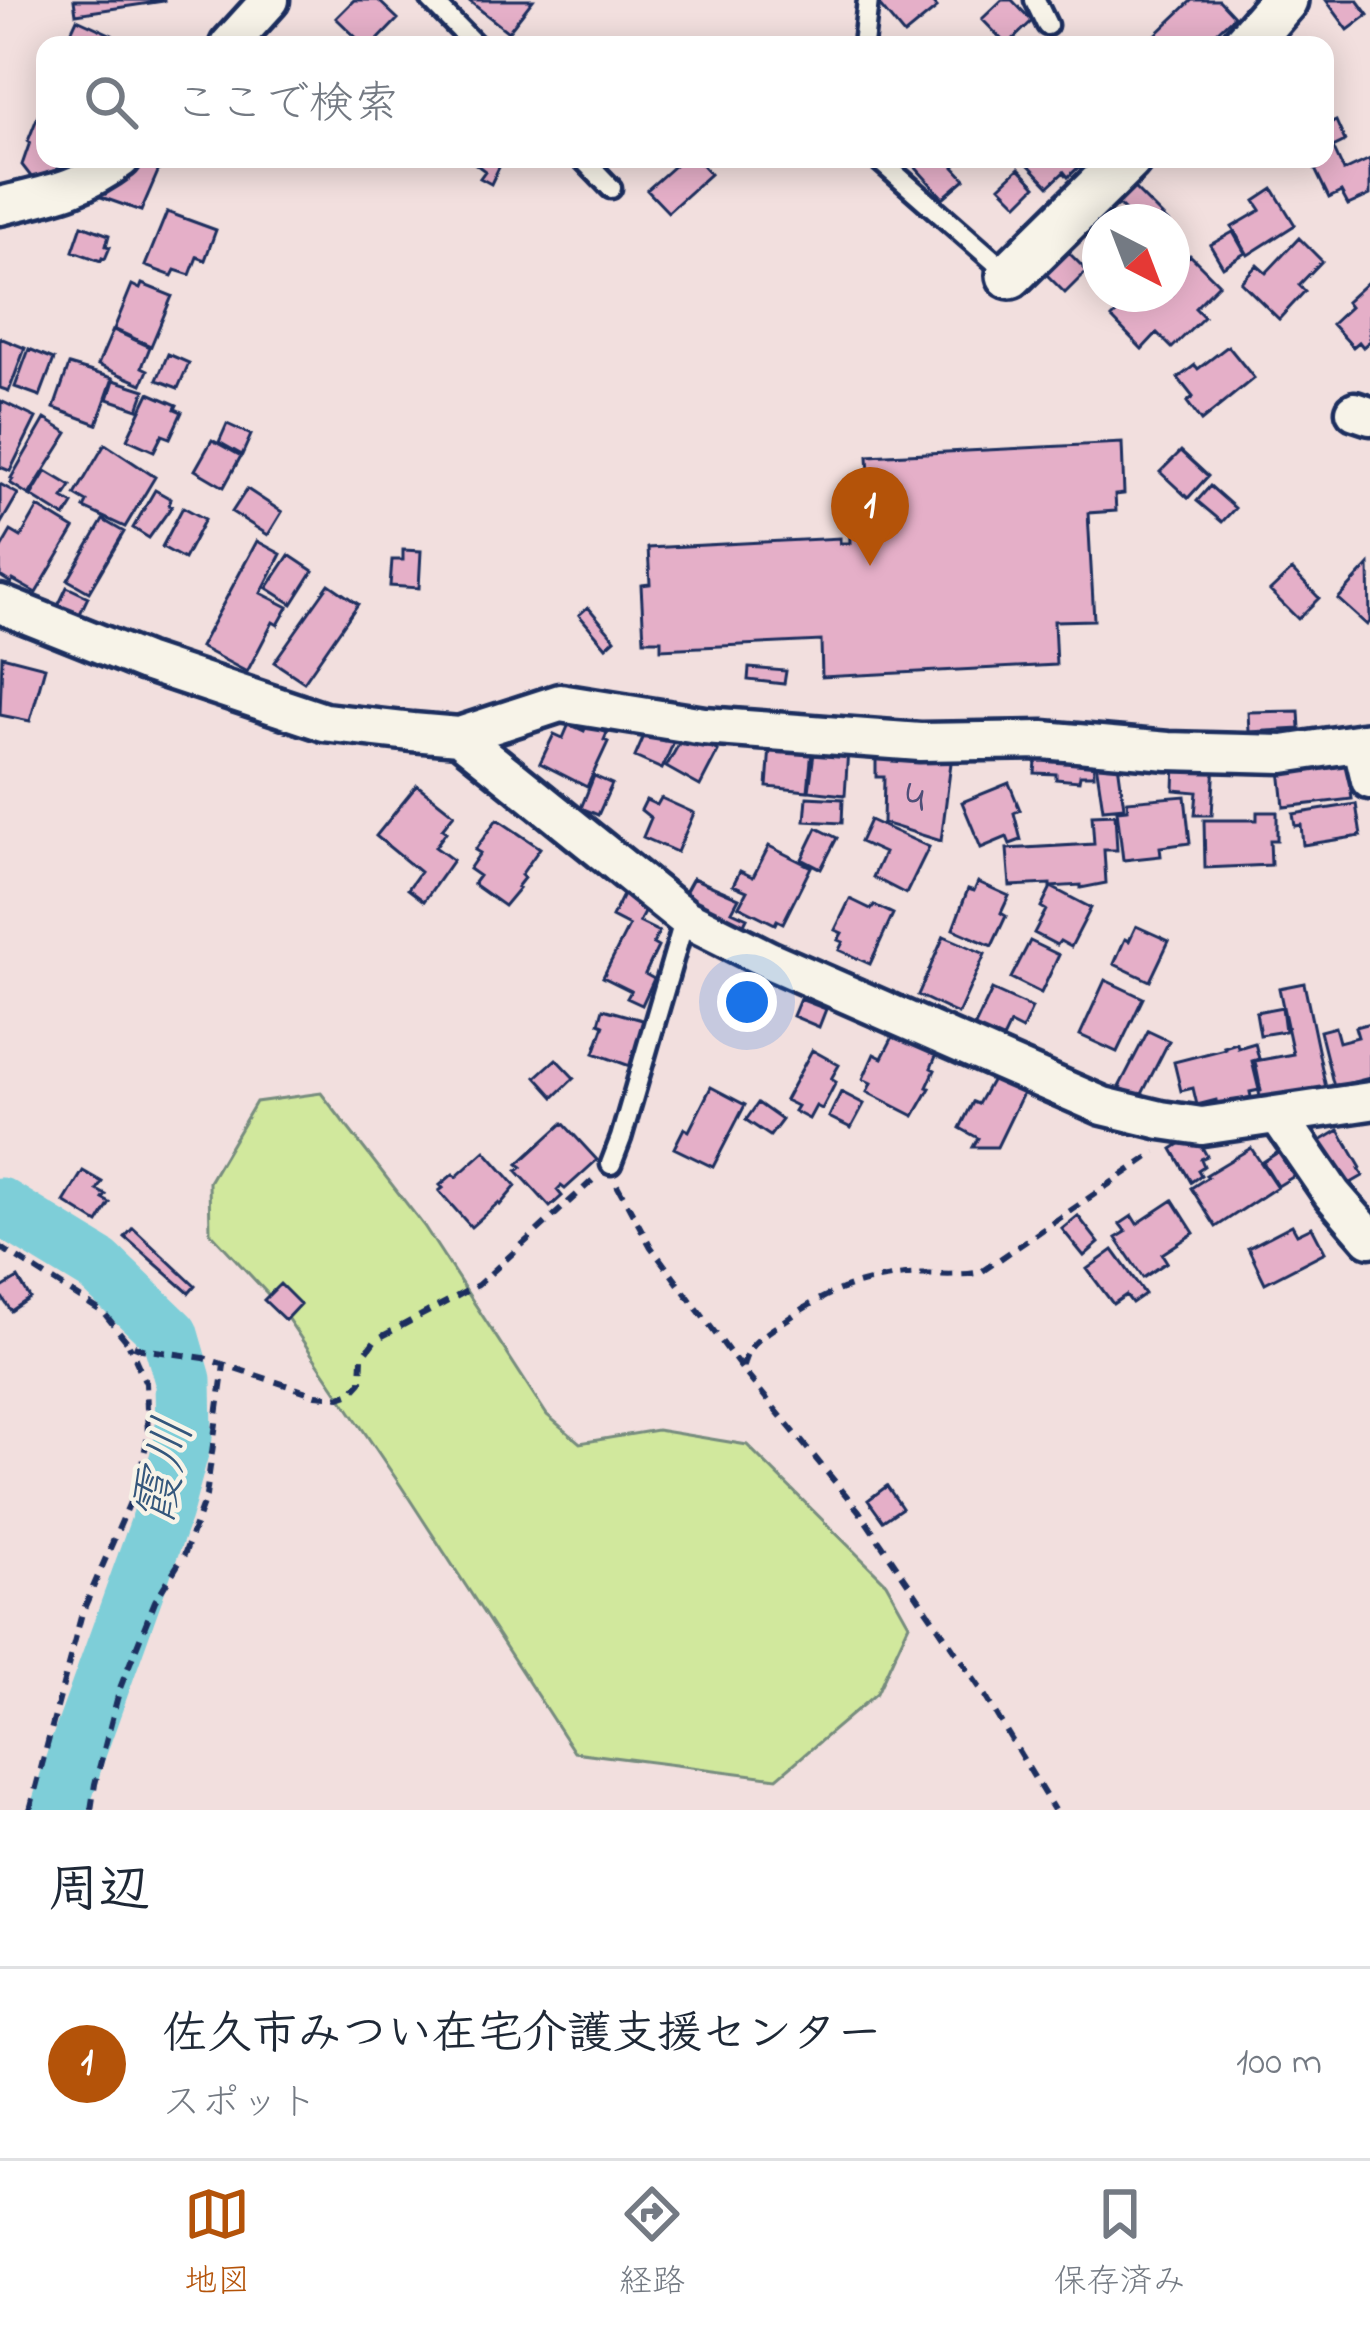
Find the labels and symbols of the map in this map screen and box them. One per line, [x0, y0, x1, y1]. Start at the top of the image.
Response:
north arrow [1082, 204, 1190, 312]
pin: 1 [831, 467, 909, 566]
house number: 4 [906, 767, 924, 833]
your location [717, 972, 777, 1032]
water label: 霞川 [118, 1411, 216, 1533]

